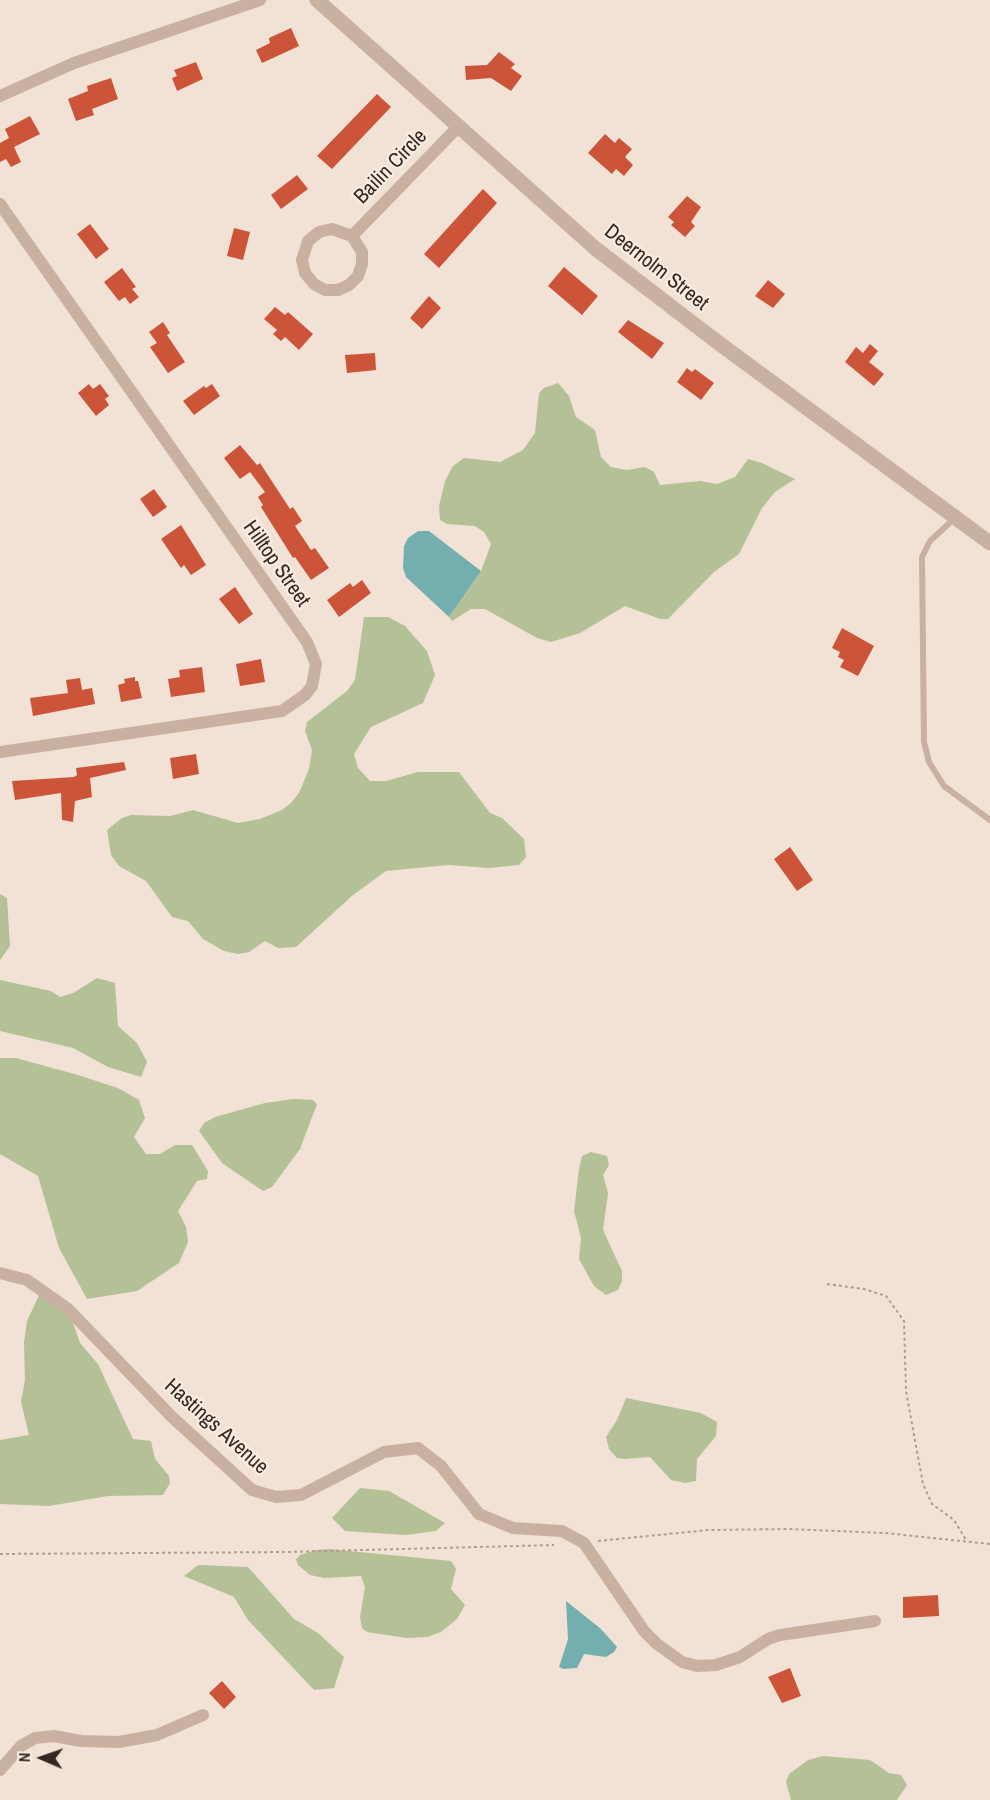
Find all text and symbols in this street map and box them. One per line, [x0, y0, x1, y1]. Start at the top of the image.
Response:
street label: Bailin Circle [349, 125, 433, 209]
street label: Deernolm Street [599, 219, 713, 317]
street label: Hilltop Street [237, 516, 315, 612]
street label: Hastings Avenue [159, 1374, 273, 1480]
north arrow [12, 1728, 72, 1788]
text: N [13, 1752, 35, 1763]

